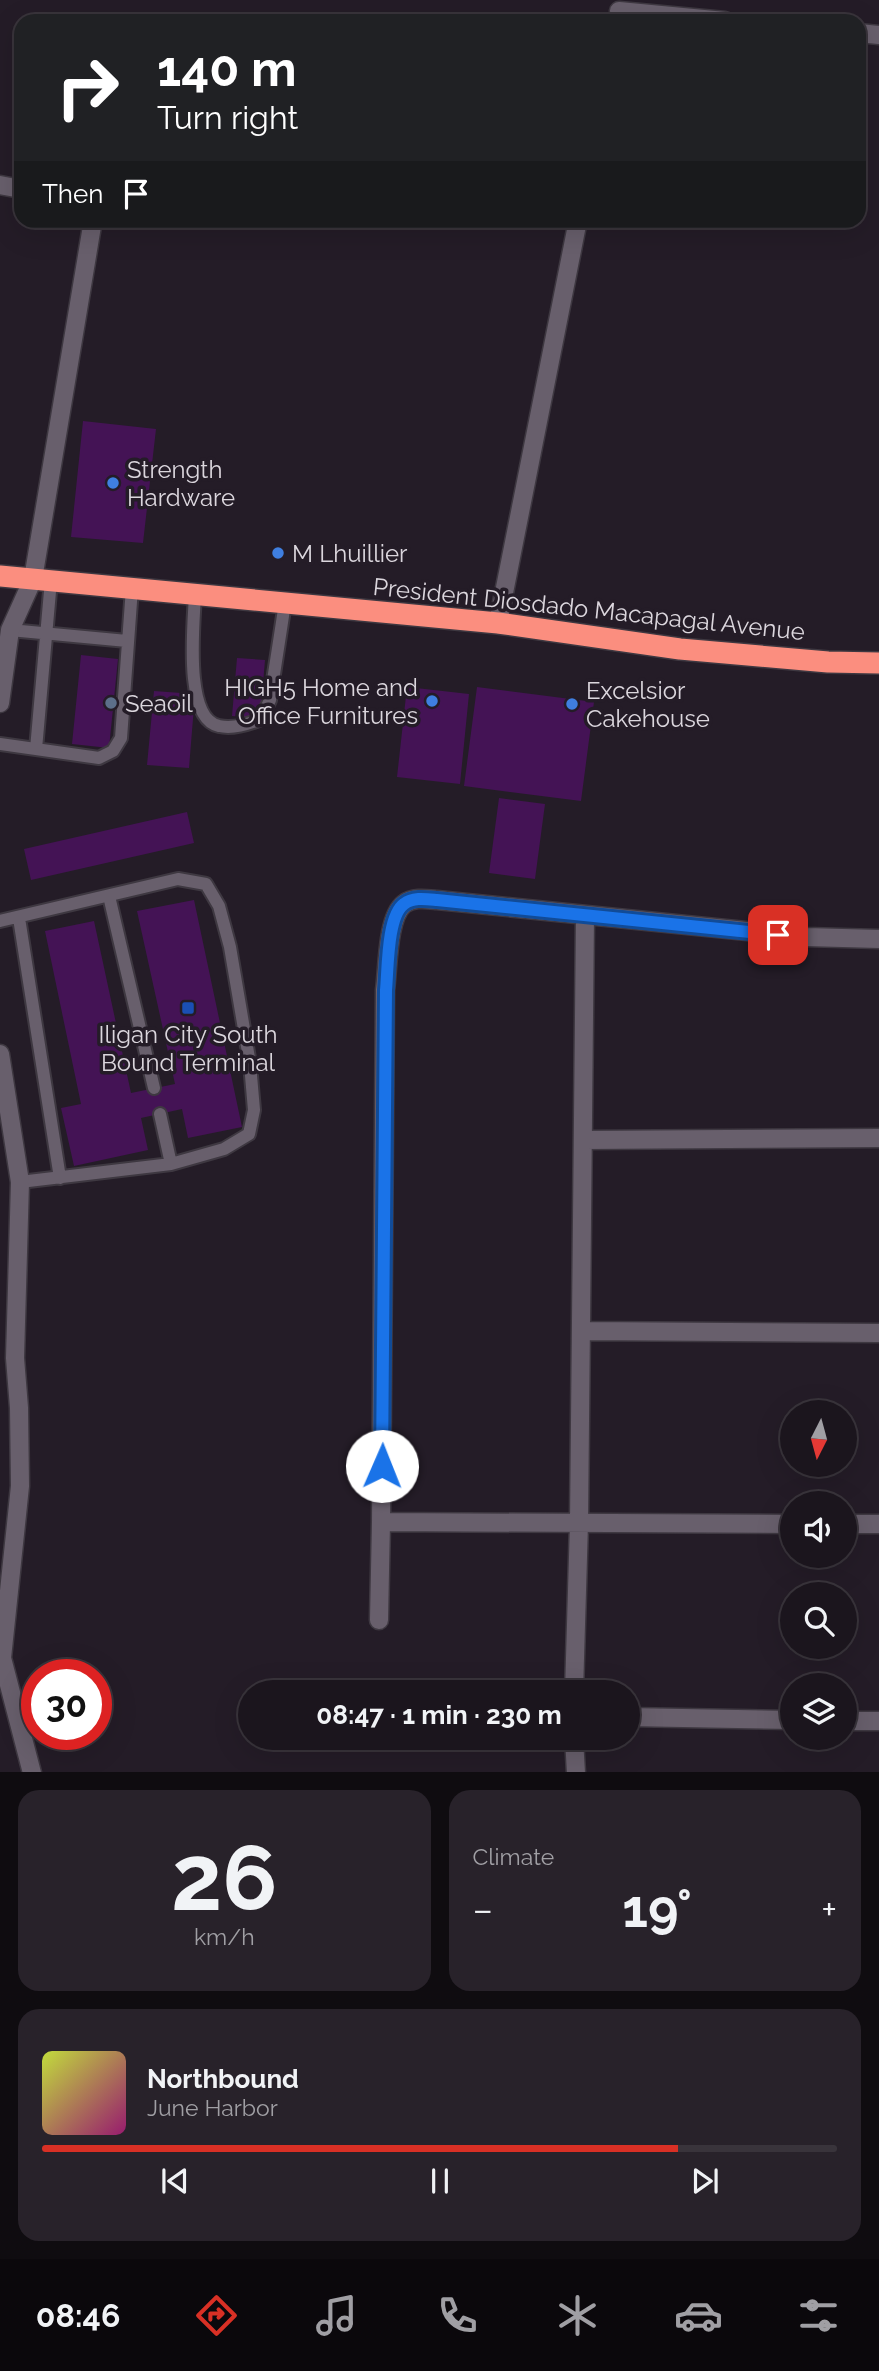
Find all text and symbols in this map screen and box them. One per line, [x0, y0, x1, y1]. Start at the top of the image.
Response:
text: 140 m [157, 40, 297, 97]
icon: right [42, 42, 133, 133]
text: Turn right [157, 99, 298, 136]
icon: arrive [117, 175, 155, 213]
text: Then [42, 179, 103, 209]
place label: Strength Hardware [127, 455, 235, 512]
marker: Strength Hardware [105, 475, 121, 491]
place label: M Lhuillier [292, 539, 408, 568]
marker: M Lhuillier [270, 545, 286, 561]
street label: President Diosdado Macapagal Avenue [372, 572, 806, 646]
place label: HIGH5 Home and Office Furnitures [224, 673, 418, 730]
place label: Excelsior Cakehouse [586, 676, 710, 733]
place label: Seaoil [125, 689, 193, 718]
marker: HIGH5 Home and Office Furnitures [424, 693, 440, 709]
marker: Seaoil [103, 695, 119, 711]
marker: Excelsior Cakehouse [564, 696, 580, 712]
pin [748, 905, 808, 965]
icon: arrive [759, 916, 797, 954]
marker: Iligan City South Bound Terminal [180, 1000, 196, 1016]
place label: Iligan City South Bound Terminal [98, 1020, 278, 1077]
north arrow [780, 1400, 858, 1477]
map controls [780, 1400, 857, 1750]
position arrow [345, 1429, 419, 1503]
button: sound [780, 1491, 857, 1568]
button: search [780, 1582, 857, 1659]
speed limit sign: 30 [21, 1659, 112, 1750]
button: layers [780, 1673, 857, 1750]
text: 08:47 · 1 min · 230 m [316, 1700, 562, 1730]
text: 26 [171, 1824, 278, 1931]
text: Climate [473, 1843, 554, 1870]
text: 19° [622, 1878, 692, 1939]
text: − [473, 1887, 493, 1932]
text: + [821, 1887, 837, 1932]
text: km/h [194, 1923, 255, 1950]
text: Northbound [147, 2064, 299, 2094]
text: June Harbor [147, 2094, 278, 2121]
icon: previous [156, 2162, 194, 2200]
icon: pause [421, 2162, 459, 2200]
icon: next [686, 2162, 724, 2200]
icon: directions [192, 2291, 241, 2340]
icon: music [312, 2291, 361, 2340]
icon: phone [433, 2291, 482, 2340]
icon: climate [553, 2291, 602, 2340]
icon: car [674, 2291, 723, 2340]
icon: filters [794, 2291, 843, 2340]
text: 08:46 [36, 2297, 120, 2334]

